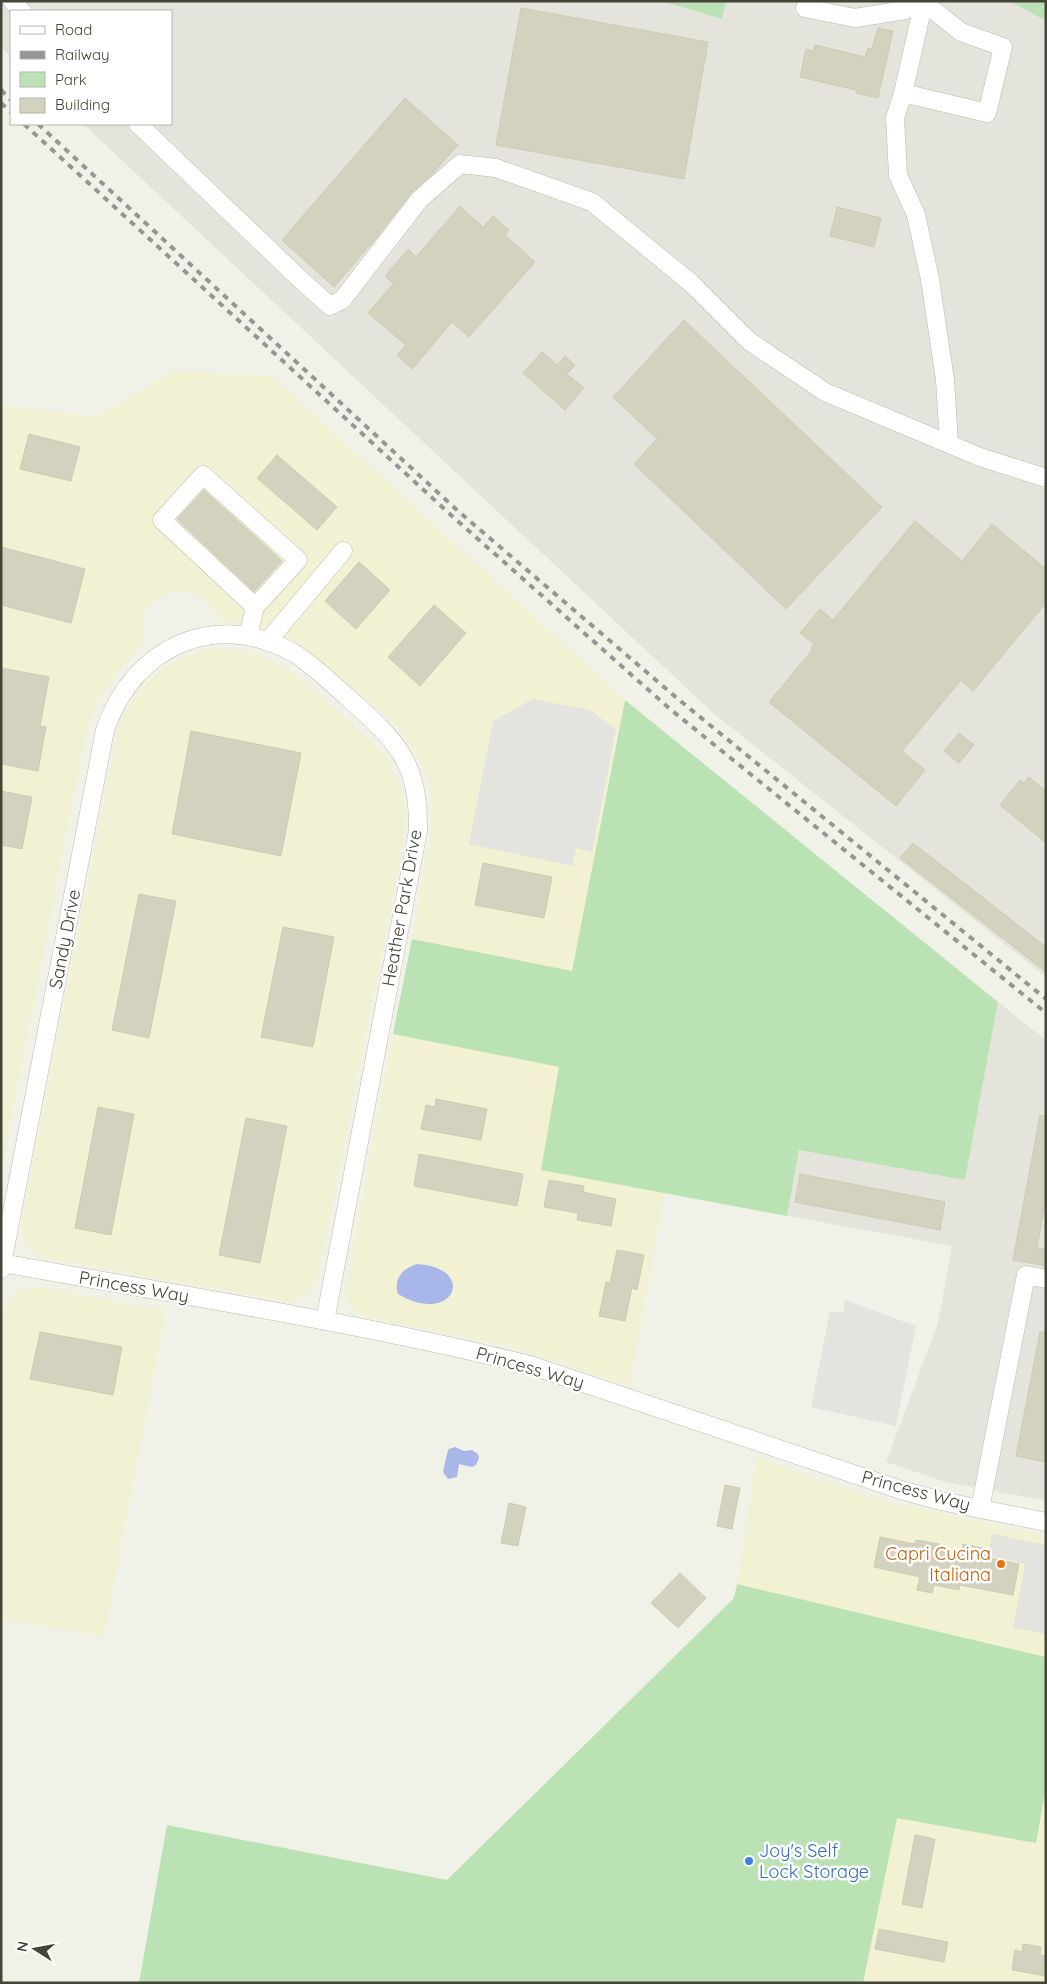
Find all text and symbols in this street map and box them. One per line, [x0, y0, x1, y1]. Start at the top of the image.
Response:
legend [10, 10, 172, 125]
text: Road [55, 20, 92, 39]
text: Railway [55, 45, 110, 64]
text: Park [55, 70, 87, 89]
text: Building [55, 95, 110, 114]
street label: Heather Park Drive [376, 828, 427, 988]
street label: Sandy Drive [44, 887, 85, 991]
street label: Princess Way [77, 1265, 191, 1308]
street label: Princess Way [473, 1341, 587, 1394]
street label: Princess Way [859, 1465, 973, 1516]
place label: Capri Cucina Italiana [885, 1542, 991, 1586]
marker: Capri Cucina Italiana [995, 1558, 1007, 1570]
place label: Joy's Self Lock Storage [759, 1839, 869, 1883]
marker: Joy's Self Lock Storage [743, 1855, 755, 1867]
north arrow [10, 1924, 60, 1974]
text: N [12, 1940, 32, 1953]

